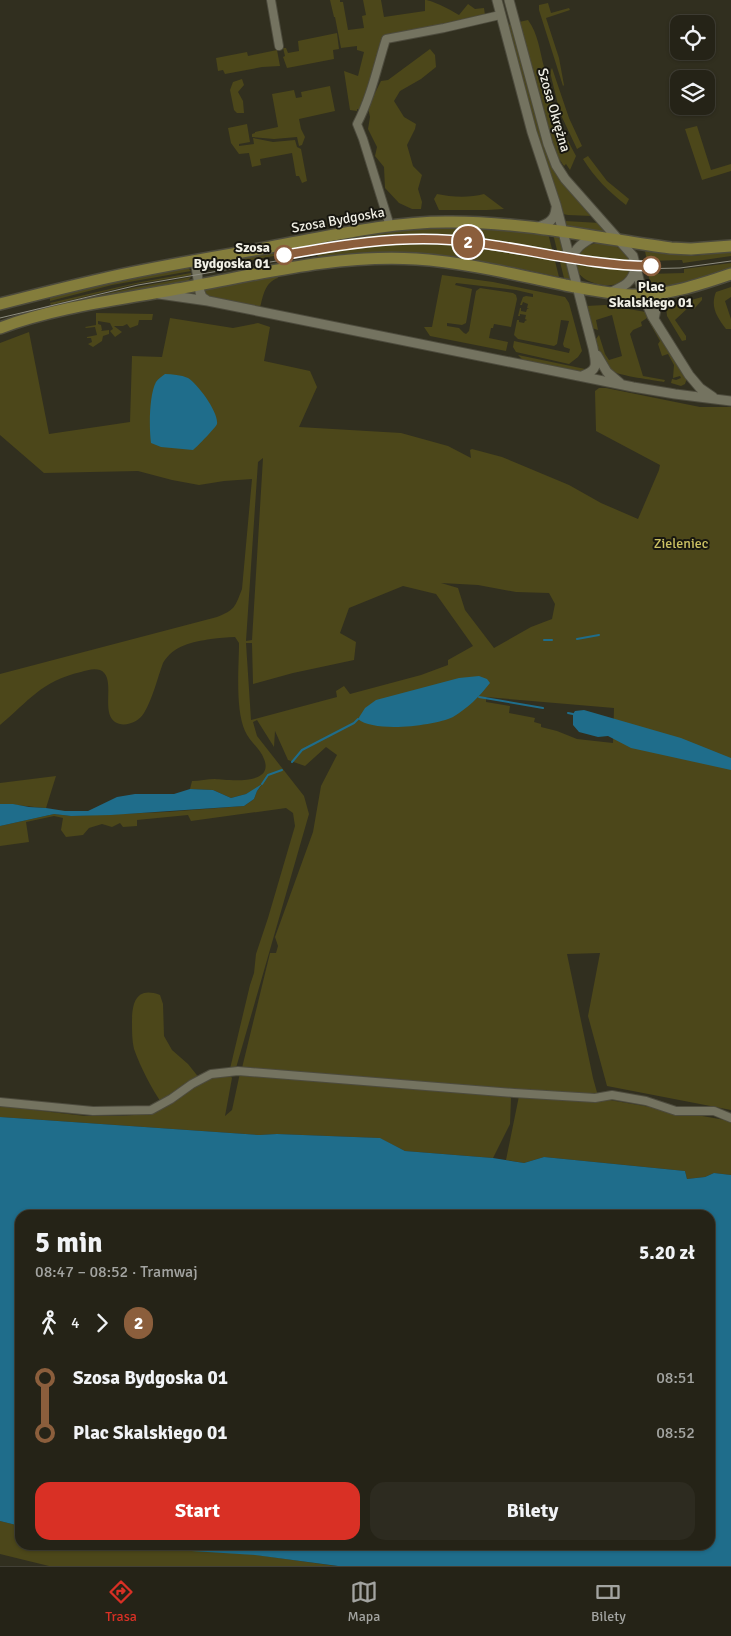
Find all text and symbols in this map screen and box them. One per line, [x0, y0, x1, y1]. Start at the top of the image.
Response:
map controls [670, 15, 715, 115]
button: locate [670, 15, 715, 60]
street label: Szosa Okrężna [534, 66, 574, 154]
button: layers [670, 70, 715, 115]
street label: Szosa Bydgoska [290, 203, 386, 237]
line badge: 2 [452, 226, 484, 258]
text: 2 [463, 231, 473, 253]
place label: Szosa Bydgoska 01 [194, 239, 270, 272]
marker: Szosa Bydgoska 01 [274, 245, 294, 265]
marker: Plac Skalskiego 01 [641, 256, 661, 276]
place label: Plac Skalskiego 01 [609, 278, 694, 311]
park label: Zieleniec [654, 535, 709, 552]
text: 5 min [35, 1226, 103, 1260]
text: 5.20 zł [639, 1241, 695, 1265]
text: 08:47 – 08:52 · Tramwaj [35, 1262, 198, 1282]
icon: walk [35, 1309, 63, 1337]
icon: forward [88, 1309, 116, 1337]
text: 2 [134, 1312, 143, 1334]
text: 4 [71, 1313, 80, 1333]
text: Szosa Bydgoska 01 [73, 1366, 228, 1390]
text: 08:51 [656, 1368, 695, 1388]
text: Plac Skalskiego 01 [73, 1421, 227, 1445]
text: 08:52 [656, 1423, 695, 1443]
button: Start [35, 1482, 360, 1540]
button: Bilety [370, 1482, 695, 1540]
tab: Trasa [105, 1578, 137, 1625]
tab: Mapa [347, 1578, 380, 1625]
tab: Bilety [591, 1578, 626, 1625]

